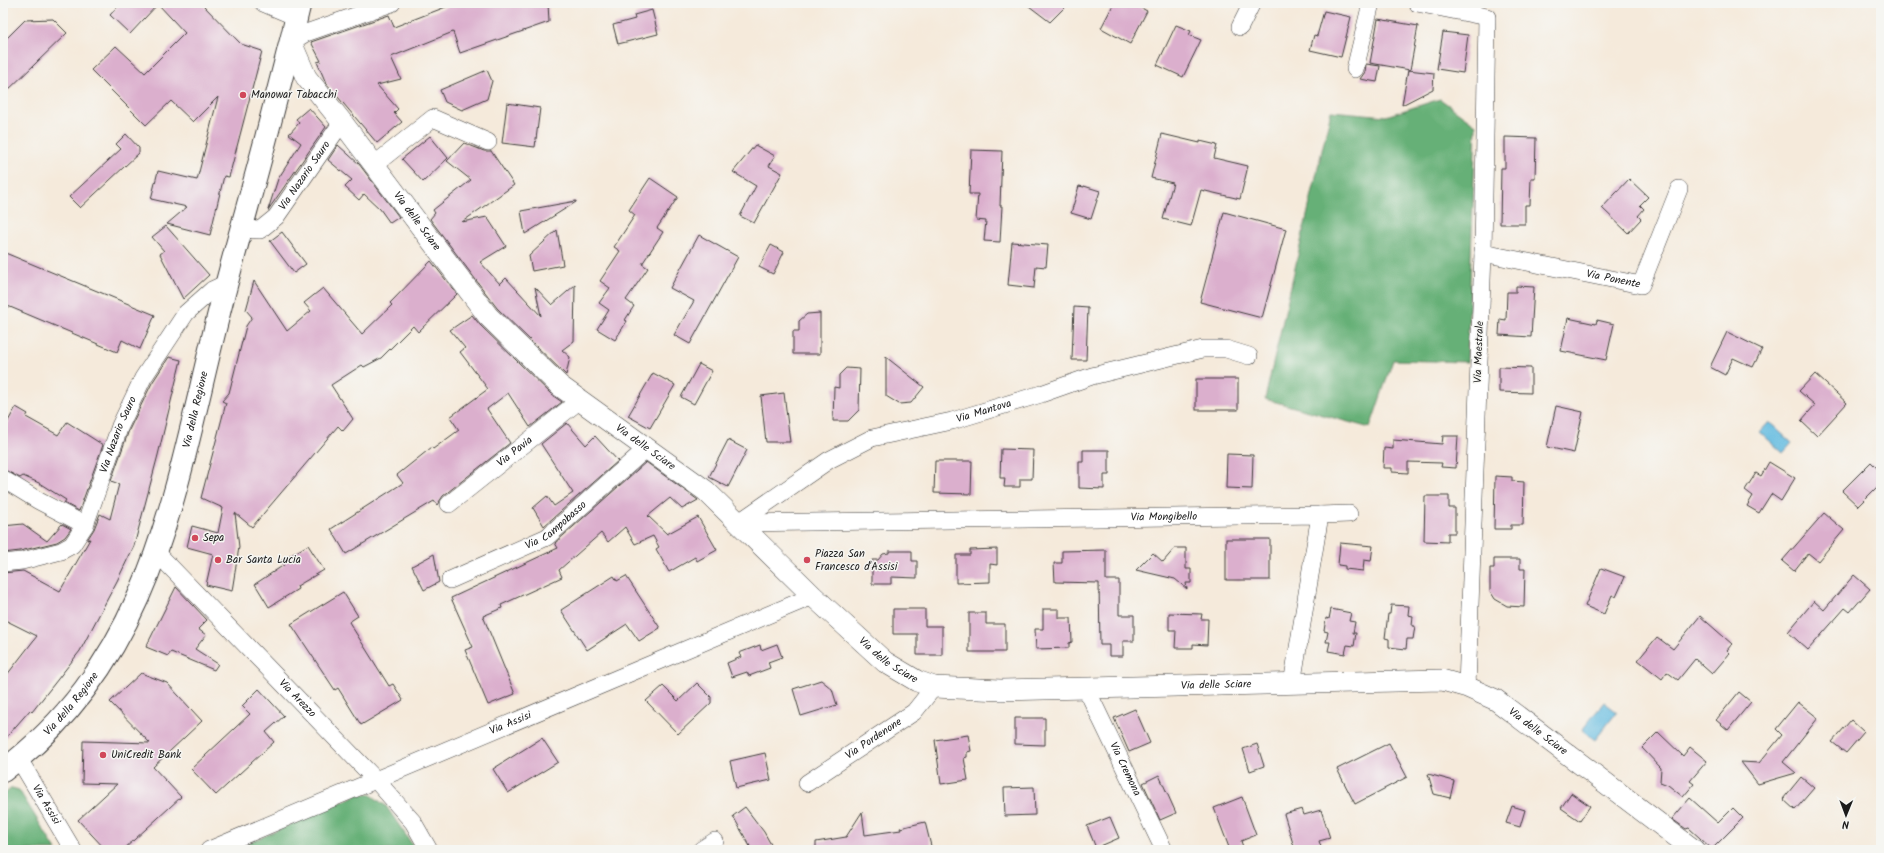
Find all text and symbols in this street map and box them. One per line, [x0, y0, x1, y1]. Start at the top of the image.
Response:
place label: Manowar Tabacchi [251, 86, 337, 104]
marker: Manowar Tabacchi [238, 90, 248, 100]
street label: Via Nazario Sauro [274, 137, 335, 214]
street label: Via delle Sciare [388, 188, 445, 255]
street label: Via Ponente [1585, 265, 1642, 294]
street label: Via Maestrale [1469, 321, 1489, 383]
street label: Via della Regione [178, 369, 214, 450]
street label: Via Nazario Sauro [95, 393, 142, 476]
street label: Via Mantova [954, 394, 1014, 428]
street label: Via delle Sciare [611, 419, 679, 475]
street label: Via Pavia [493, 432, 537, 472]
street label: Via Campobasso [522, 496, 591, 555]
street label: Via Mongibello [1131, 508, 1197, 527]
place label: Sepa [203, 529, 224, 547]
marker: Sepa [190, 533, 200, 543]
place label: Piazza San Francesco d'Assisi [815, 545, 898, 576]
place label: Bar Santa Lucia [226, 551, 301, 569]
marker: Bar Santa Lucia [213, 555, 223, 565]
marker: Piazza San Francesco d'Assisi [802, 555, 812, 565]
street label: Via delle Sciare [854, 633, 921, 689]
street label: Via della Regione [39, 668, 103, 740]
street label: Via Arezzo [274, 675, 320, 722]
street label: Via delle Sciare [1181, 675, 1252, 695]
street label: Via delle Sciare [1504, 703, 1571, 760]
street label: Via Assisi [487, 706, 535, 740]
street label: Via Pordenone [842, 713, 906, 764]
street label: Via Cremona [1104, 739, 1146, 799]
place label: UniCredit Bank [111, 746, 182, 764]
marker: UniCredit Bank [98, 750, 108, 760]
street label: Via Assisi [27, 781, 65, 828]
north arrow [1826, 795, 1866, 835]
text: N [1842, 815, 1849, 833]

